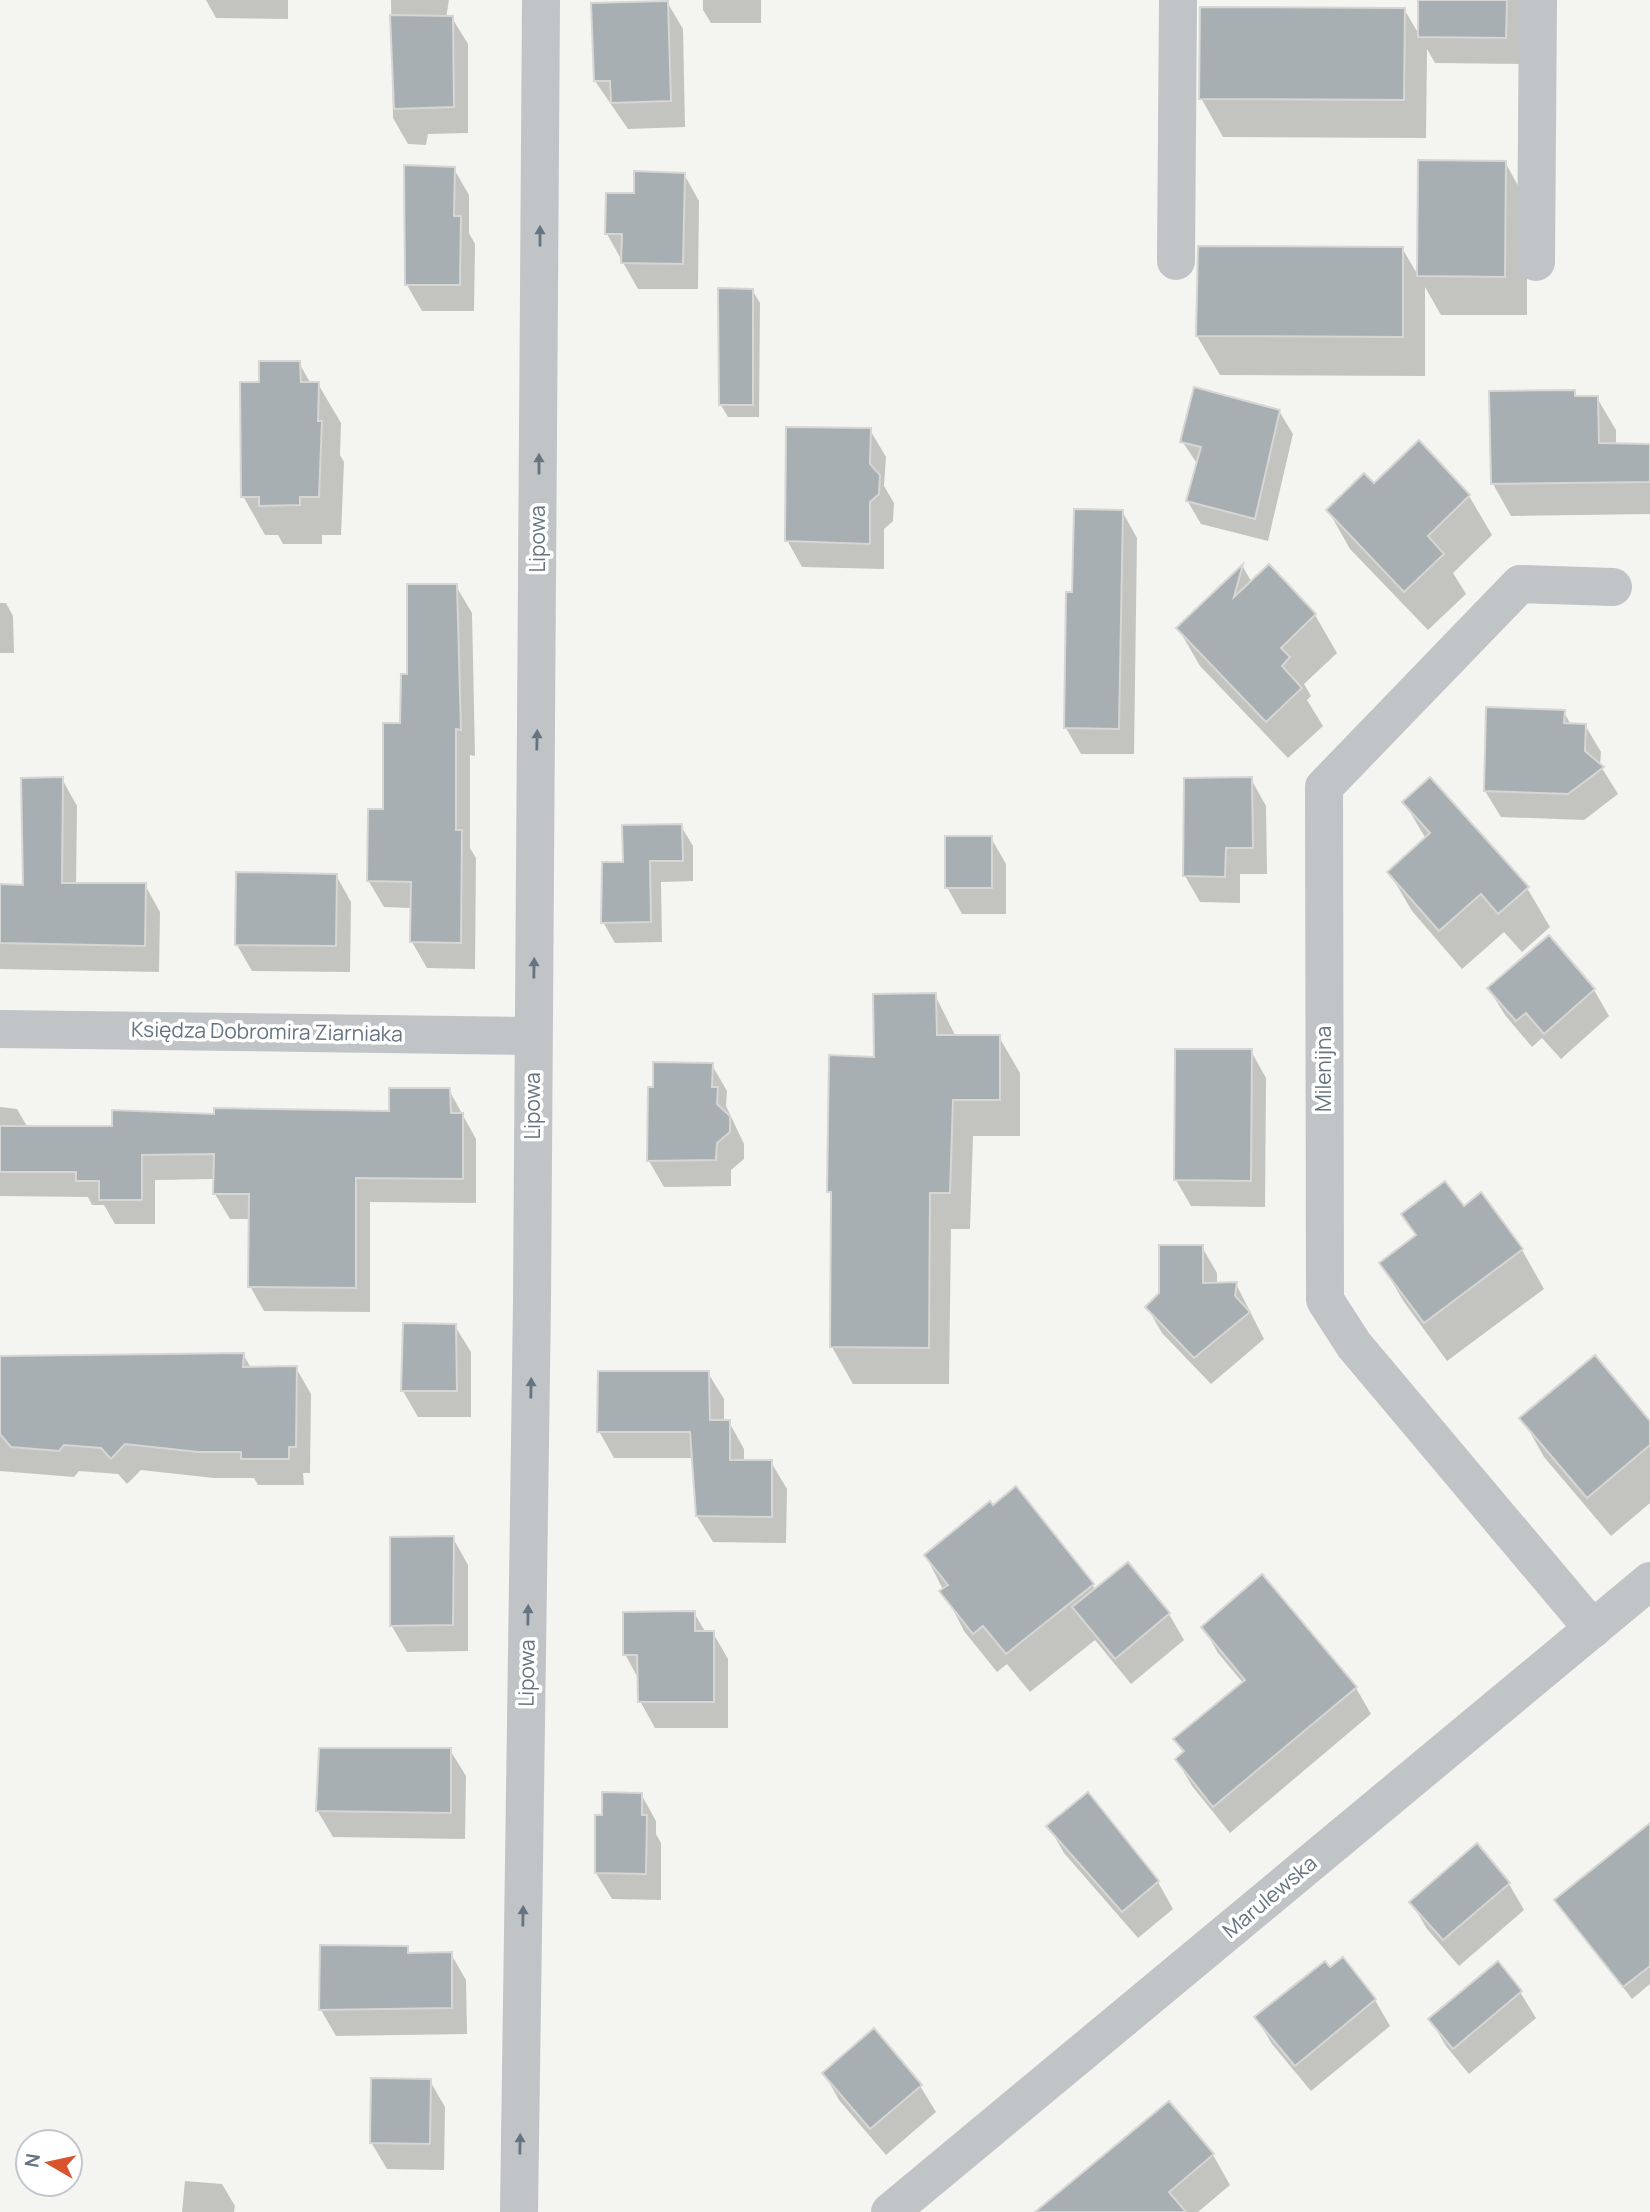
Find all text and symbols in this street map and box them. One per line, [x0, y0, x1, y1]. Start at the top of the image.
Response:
one-way arrow [534, 225, 546, 247]
one-way arrow [533, 453, 544, 475]
street label: Lipowa [523, 505, 551, 573]
one-way arrow [531, 729, 542, 751]
one-way arrow [528, 957, 540, 979]
street label: Księdza Dobromira Ziarniaka [131, 1015, 403, 1047]
street label: Milenijna [1309, 1026, 1337, 1112]
street label: Lipowa [518, 1072, 546, 1140]
one-way arrow [525, 1377, 537, 1399]
one-way arrow [522, 1604, 534, 1626]
street label: Lipowa [511, 1639, 541, 1707]
street label: Marulewska [1216, 1849, 1322, 1944]
one-way arrow [517, 1905, 529, 1927]
north arrow [14, 2128, 84, 2198]
one-way arrow [514, 2133, 526, 2155]
text: N [18, 2152, 46, 2169]

